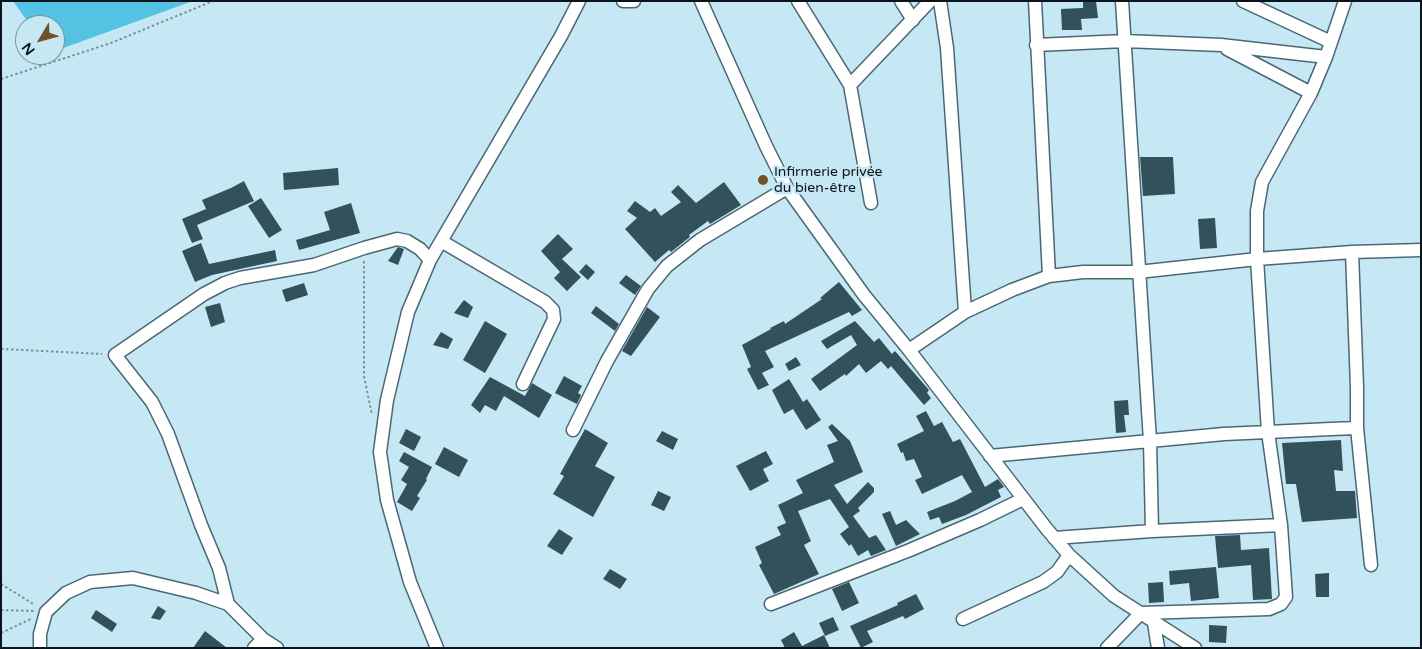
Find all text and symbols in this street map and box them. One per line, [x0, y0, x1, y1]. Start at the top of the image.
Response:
north arrow [15, 15, 65, 65]
text: N [18, 39, 39, 58]
place label: Infirmerie privée du bien-être [774, 164, 883, 196]
marker: Infirmerie privée du bien-être [756, 173, 770, 187]

